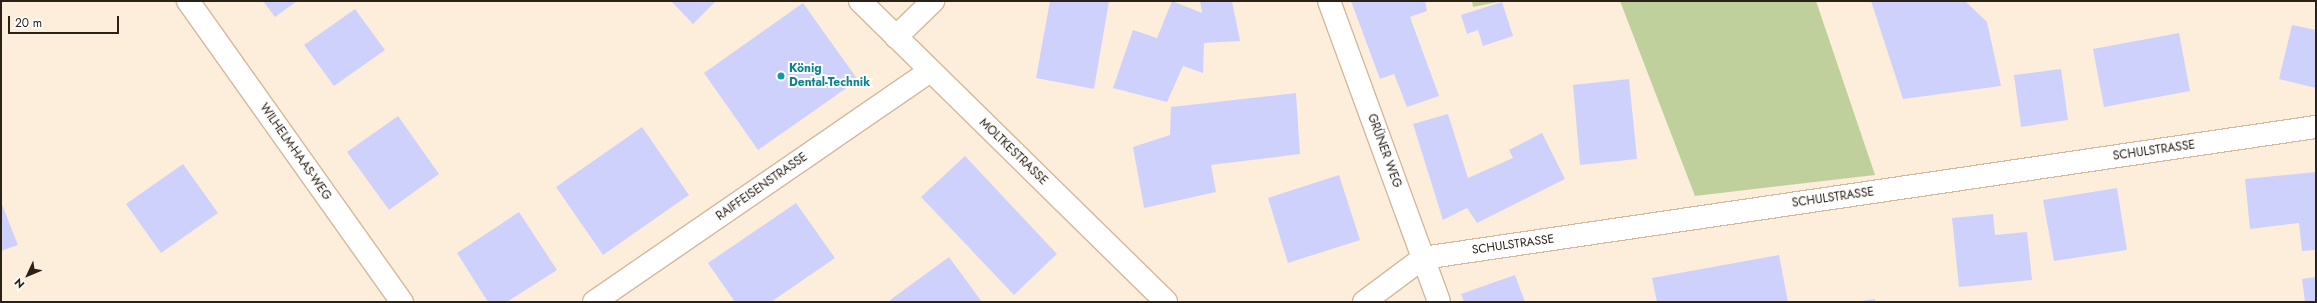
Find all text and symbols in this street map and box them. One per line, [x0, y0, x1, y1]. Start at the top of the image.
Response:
scale bar [10, 8, 121, 34]
text: 20 m [15, 14, 42, 32]
place label: König Dental-Technik [789, 62, 870, 90]
marker: König Dental-Technik [776, 71, 786, 81]
street label: WILHELM-HAAS-WEG [256, 101, 334, 203]
street label: GRÜNER WEG [1364, 112, 1404, 190]
street label: MOLTKESTRASSE [976, 116, 1050, 188]
street label: SCHULSTRASSE [2112, 138, 2196, 164]
street label: RAIFFEISENSTRASSE [714, 150, 810, 224]
street label: SCHULSTRASSE [1791, 185, 1875, 211]
street label: SCHULSTRASSE [1471, 232, 1555, 258]
north arrow [8, 255, 48, 295]
text: N [11, 275, 28, 292]

